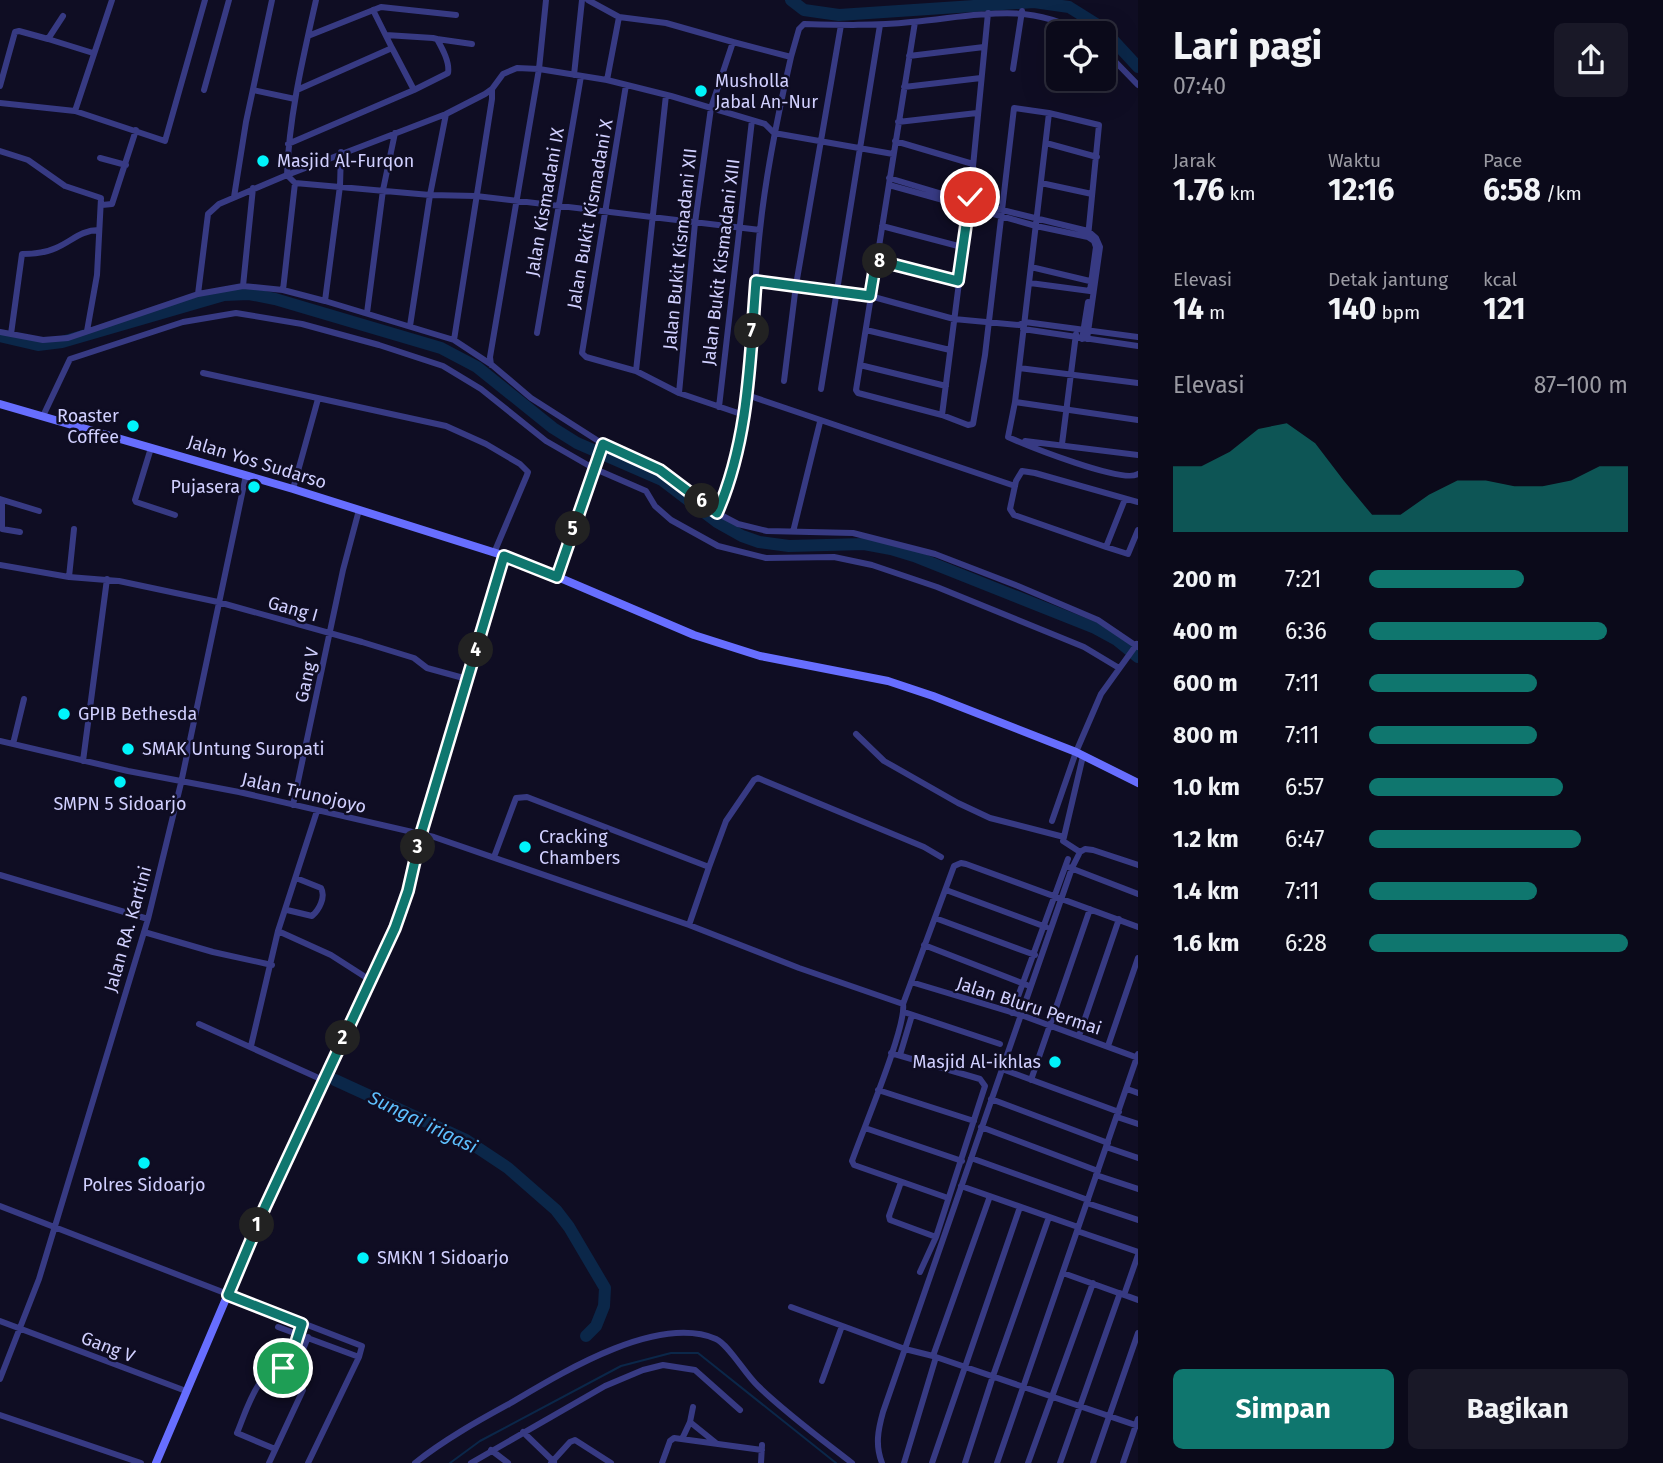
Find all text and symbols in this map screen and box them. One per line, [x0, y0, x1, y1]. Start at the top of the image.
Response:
map controls [1046, 21, 1116, 91]
button: locate [1046, 21, 1116, 91]
text: Lari pagi [1173, 23, 1322, 69]
button: share [1554, 23, 1628, 97]
place label: Musholla Jabal An-Nur [715, 70, 818, 113]
text: 07:40 [1173, 72, 1226, 100]
marker: Musholla Jabal An-Nur [693, 83, 709, 99]
street label: Jalan Bukit Kismadani X [562, 117, 618, 311]
street label: Jalan Kismadani IX [521, 126, 569, 278]
street label: Jalan Bukit Kismadani XII [658, 147, 702, 351]
text: Jarak [1173, 149, 1216, 172]
text: Waktu [1328, 149, 1381, 172]
text: Pace [1483, 149, 1522, 172]
place label: Masjid Al-Furqon [277, 150, 414, 172]
marker: Masjid Al-Furqon [255, 153, 271, 169]
street label: Jalan Bukit Kismadani XIII [697, 157, 745, 367]
pin [940, 167, 1000, 227]
text: 1.76 [1173, 172, 1225, 208]
text: 12:16 [1328, 172, 1394, 208]
text: 6:58 [1483, 172, 1541, 208]
icon: check [951, 178, 989, 216]
text: km [1225, 182, 1256, 205]
text: /km [1541, 182, 1582, 205]
pin: 8 [862, 244, 898, 278]
text: 8 [874, 249, 885, 272]
text: Elevasi [1173, 268, 1232, 291]
text: Detak jantung [1328, 268, 1448, 291]
text: kcal [1483, 268, 1517, 291]
text: 14 [1173, 291, 1204, 327]
text: 140 [1328, 291, 1376, 327]
text: 121 [1483, 291, 1526, 327]
text: m [1204, 301, 1225, 324]
text: bpm [1376, 301, 1420, 324]
pin: 7 [734, 314, 770, 348]
text: 7 [747, 319, 756, 342]
text: Elevasi [1173, 371, 1245, 399]
text: 87–100 m [1534, 371, 1628, 399]
place label: Roaster Coffee [57, 405, 119, 448]
marker: Roaster Coffee [125, 418, 141, 434]
street label: Jalan Yos Sudarso [185, 430, 329, 494]
place label: Pujasera [171, 476, 240, 498]
marker: Pujasera [246, 479, 262, 495]
pin: 6 [684, 484, 720, 518]
text: 6 [696, 489, 707, 512]
pin: 5 [556, 512, 590, 546]
text: 5 [567, 517, 578, 540]
text: 200 m [1173, 565, 1237, 593]
text: 7:21 [1285, 565, 1322, 593]
street label: Gang I [265, 591, 321, 627]
text: 400 m [1173, 617, 1238, 645]
text: 6:36 [1285, 617, 1327, 645]
pin: 4 [458, 632, 494, 668]
text: 4 [470, 638, 481, 661]
street label: Gang V [290, 645, 324, 705]
text: 600 m [1173, 669, 1238, 697]
text: 7:11 [1285, 669, 1319, 697]
place label: GPIB Bethesda [78, 703, 197, 725]
marker: GPIB Bethesda [56, 706, 72, 722]
text: 800 m [1173, 721, 1238, 749]
text: 7:11 [1285, 721, 1319, 749]
place label: SMAK Untung Suropati [142, 738, 325, 760]
marker: SMAK Untung Suropati [120, 741, 136, 757]
street label: Jalan Trunojoyo [239, 768, 369, 818]
text: 1.0 km [1173, 773, 1240, 801]
text: 6:57 [1285, 773, 1324, 801]
marker: SMPN 5 Sidoarjo [112, 774, 128, 790]
place label: SMPN 5 Sidoarjo [53, 793, 187, 815]
text: 1.2 km [1173, 825, 1239, 853]
text: 6:47 [1285, 825, 1325, 853]
place label: Cracking Chambers [539, 826, 620, 869]
pin: 3 [400, 830, 436, 864]
text: 3 [413, 835, 422, 858]
marker: Cracking Chambers [517, 839, 533, 855]
street label: Jalan RA. Kartini [99, 863, 157, 995]
text: 1.4 km [1173, 877, 1239, 905]
text: 7:11 [1285, 877, 1319, 905]
text: 1.6 km [1173, 929, 1240, 957]
text: 6:28 [1285, 929, 1327, 957]
street label: Jalan Bluru Permai [954, 972, 1104, 1040]
pin: 2 [326, 1020, 360, 1056]
text: 2 [338, 1026, 347, 1049]
place label: Masjid Al-ikhlas [913, 1051, 1041, 1073]
marker: Masjid Al-ikhlas [1047, 1054, 1063, 1070]
water label: Sungai irigasi [364, 1085, 482, 1159]
marker: Polres Sidoarjo [136, 1155, 152, 1171]
place label: Polres Sidoarjo [82, 1174, 206, 1196]
pin: 1 [240, 1208, 274, 1242]
text: 1 [252, 1213, 261, 1236]
place label: SMKN 1 Sidoarjo [377, 1247, 509, 1269]
marker: SMKN 1 Sidoarjo [355, 1250, 371, 1266]
street label: Gang V [78, 1327, 138, 1367]
pin [253, 1338, 313, 1398]
icon: arrive [264, 1349, 302, 1387]
button: Simpan [1173, 1369, 1394, 1449]
button: Bagikan [1408, 1369, 1628, 1449]

